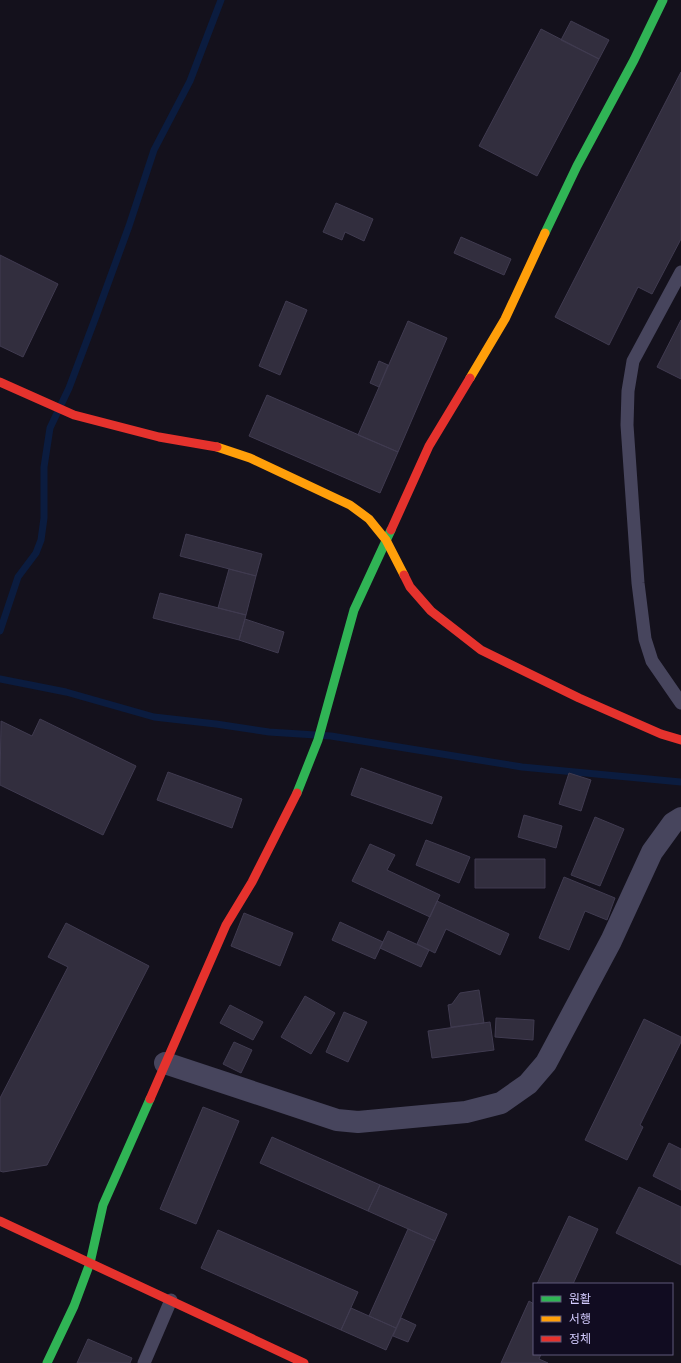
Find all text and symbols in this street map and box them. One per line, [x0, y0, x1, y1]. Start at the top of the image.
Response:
legend [533, 1283, 673, 1355]
text: 원활 [569, 1290, 591, 1307]
text: 서행 [569, 1310, 591, 1327]
text: 정체 [569, 1330, 591, 1347]

